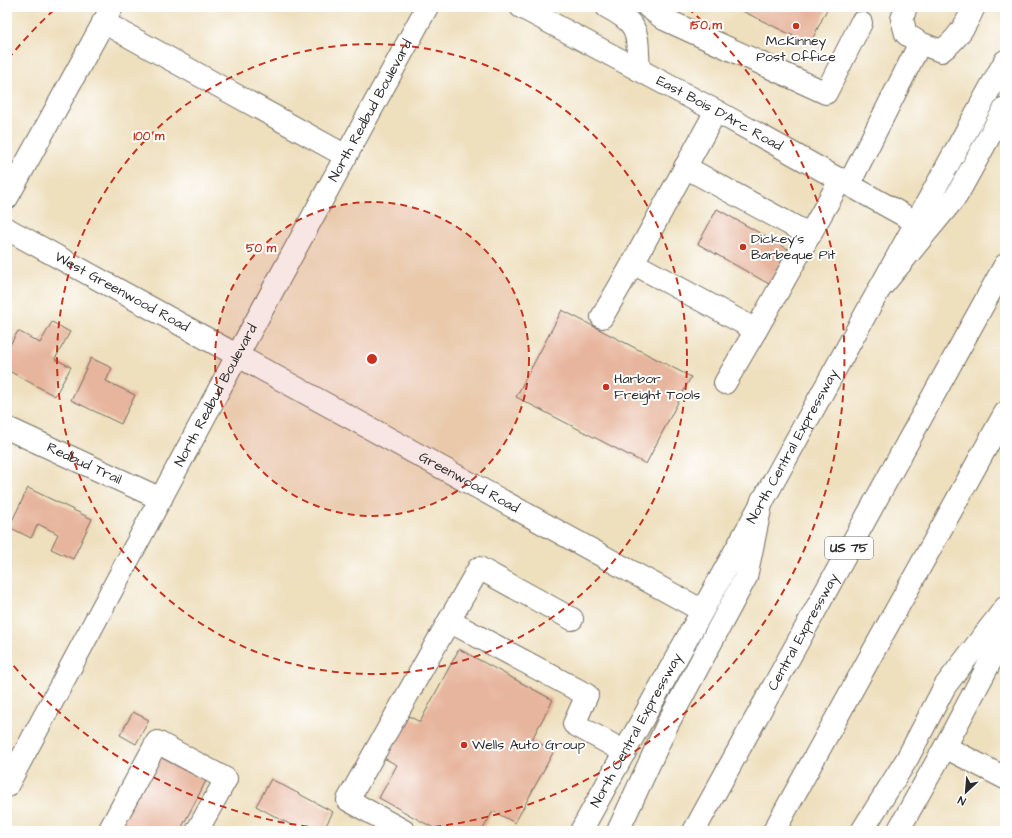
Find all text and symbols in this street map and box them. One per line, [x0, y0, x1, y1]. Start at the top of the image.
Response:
text: 150 m [690, 17, 723, 34]
marker: McKinney Post Office [791, 21, 801, 31]
place label: McKinney Post Office [756, 31, 836, 67]
street label: North Redbud Boulevard [324, 36, 417, 185]
street label: East Bois D'Arc Road [653, 71, 786, 156]
text: 100 m [134, 128, 165, 145]
place label: Dickey's Barbeque Pit [751, 229, 836, 265]
text: 50 m [246, 240, 277, 257]
marker: Dickey's Barbeque Pit [738, 242, 748, 252]
street label: West Greenwood Road [51, 247, 193, 337]
street label: North Redbud Boulevard [170, 321, 262, 470]
centre of rings [365, 352, 379, 366]
street label: North Central Expressway [742, 365, 844, 527]
place label: Harbor Freight Tools [614, 369, 700, 405]
marker: Harbor Freight Tools [601, 382, 611, 392]
street label: Redbud Trail [43, 438, 125, 490]
street label: Greenwood Road [415, 447, 523, 518]
road number: US 75 [825, 537, 873, 559]
street label: Central Expressway [763, 570, 844, 694]
street label: North Central Expressway [586, 649, 687, 811]
place label: Wells Auto Group [472, 735, 585, 755]
marker: Wells Auto Group [459, 740, 469, 750]
north arrow [946, 772, 986, 812]
text: N [955, 792, 968, 809]

